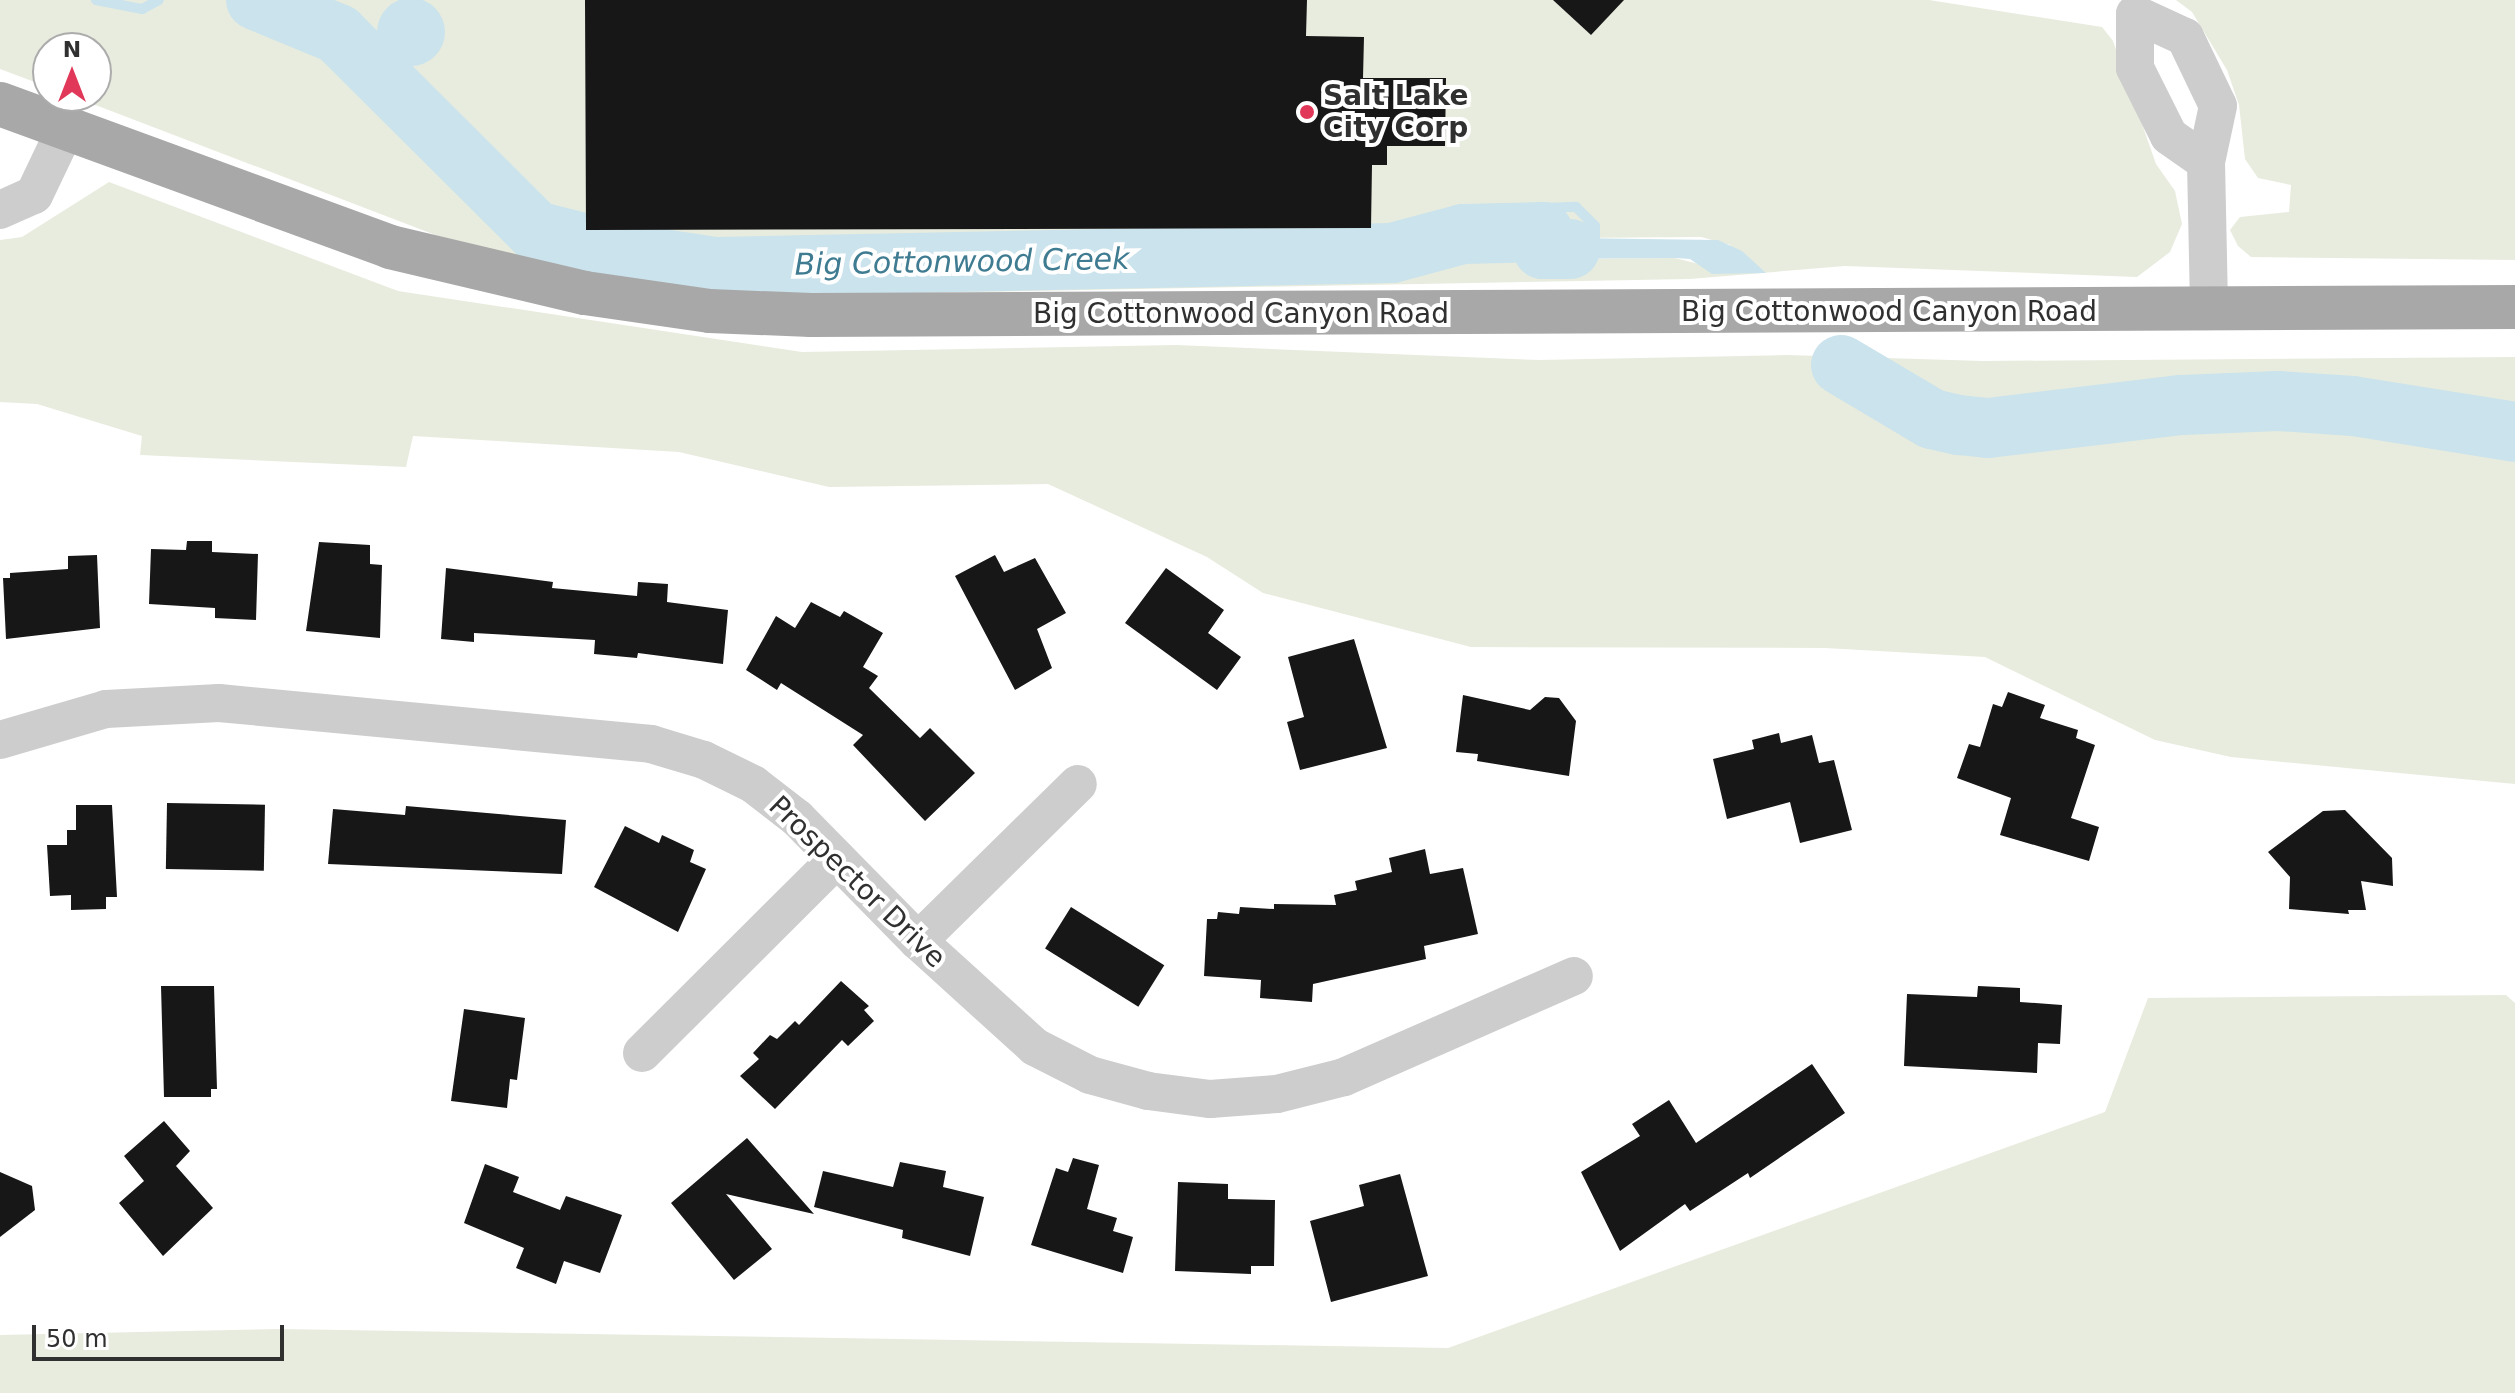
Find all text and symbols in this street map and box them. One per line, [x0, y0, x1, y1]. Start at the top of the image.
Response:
north arrow [32, 32, 112, 112]
text: N [63, 37, 81, 62]
place label: Salt Lake City Corp [1323, 79, 1468, 145]
marker: Salt Lake City Corp [1298, 103, 1316, 121]
water label: Big Cottonwood Creek [794, 241, 1130, 283]
street label: Big Cottonwood Canyon Road [1681, 295, 2097, 329]
street label: Big Cottonwood Canyon Road [1033, 297, 1449, 331]
street label: Prospector Drive [762, 789, 952, 975]
scale bar [36, 1309, 288, 1359]
text: 50 m [46, 1325, 108, 1353]

